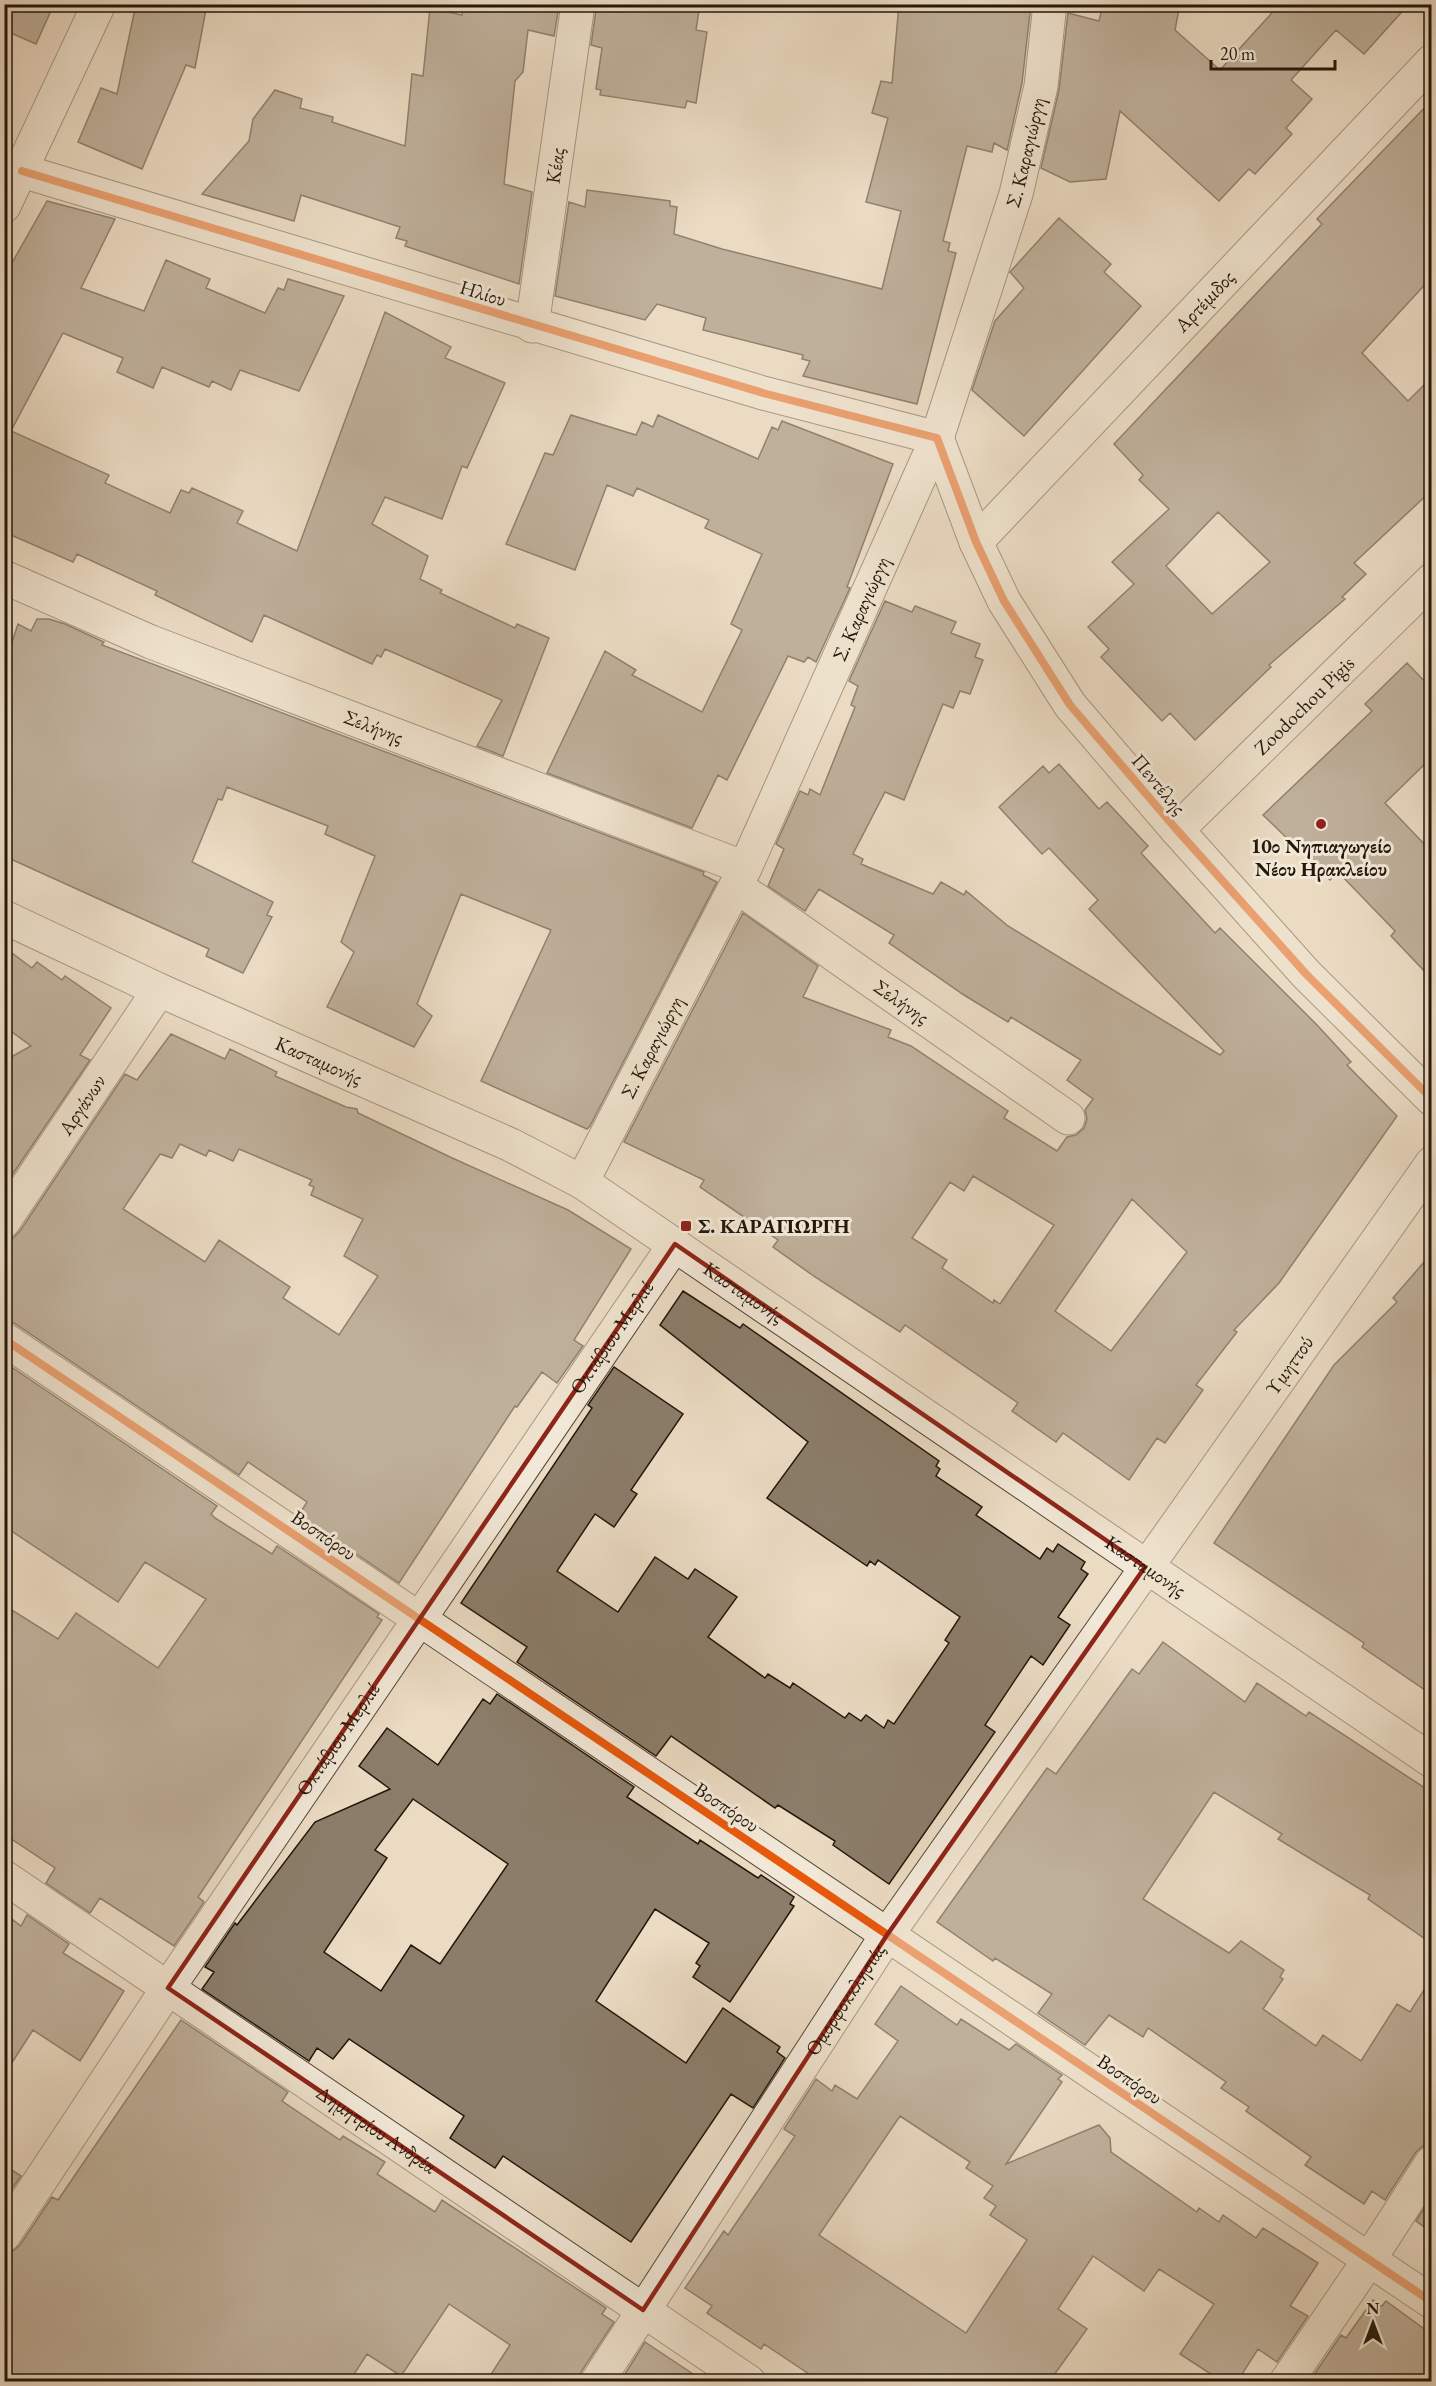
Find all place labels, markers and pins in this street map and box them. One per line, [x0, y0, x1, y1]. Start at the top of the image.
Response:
marker: 10ο Νηπιαγωγείο Νέου Ηρακλείου [1314, 817, 1328, 831]
place label: 10ο Νηπιαγωγείο Νέου Ηρακλείου [1251, 833, 1391, 882]
place label: Σ. ΚΑΡΑΓΙΩΡΓΗ [698, 1213, 849, 1239]
marker: Σ. ΚΑΡΑΓΙΩΡΓΗ [679, 1219, 693, 1233]

